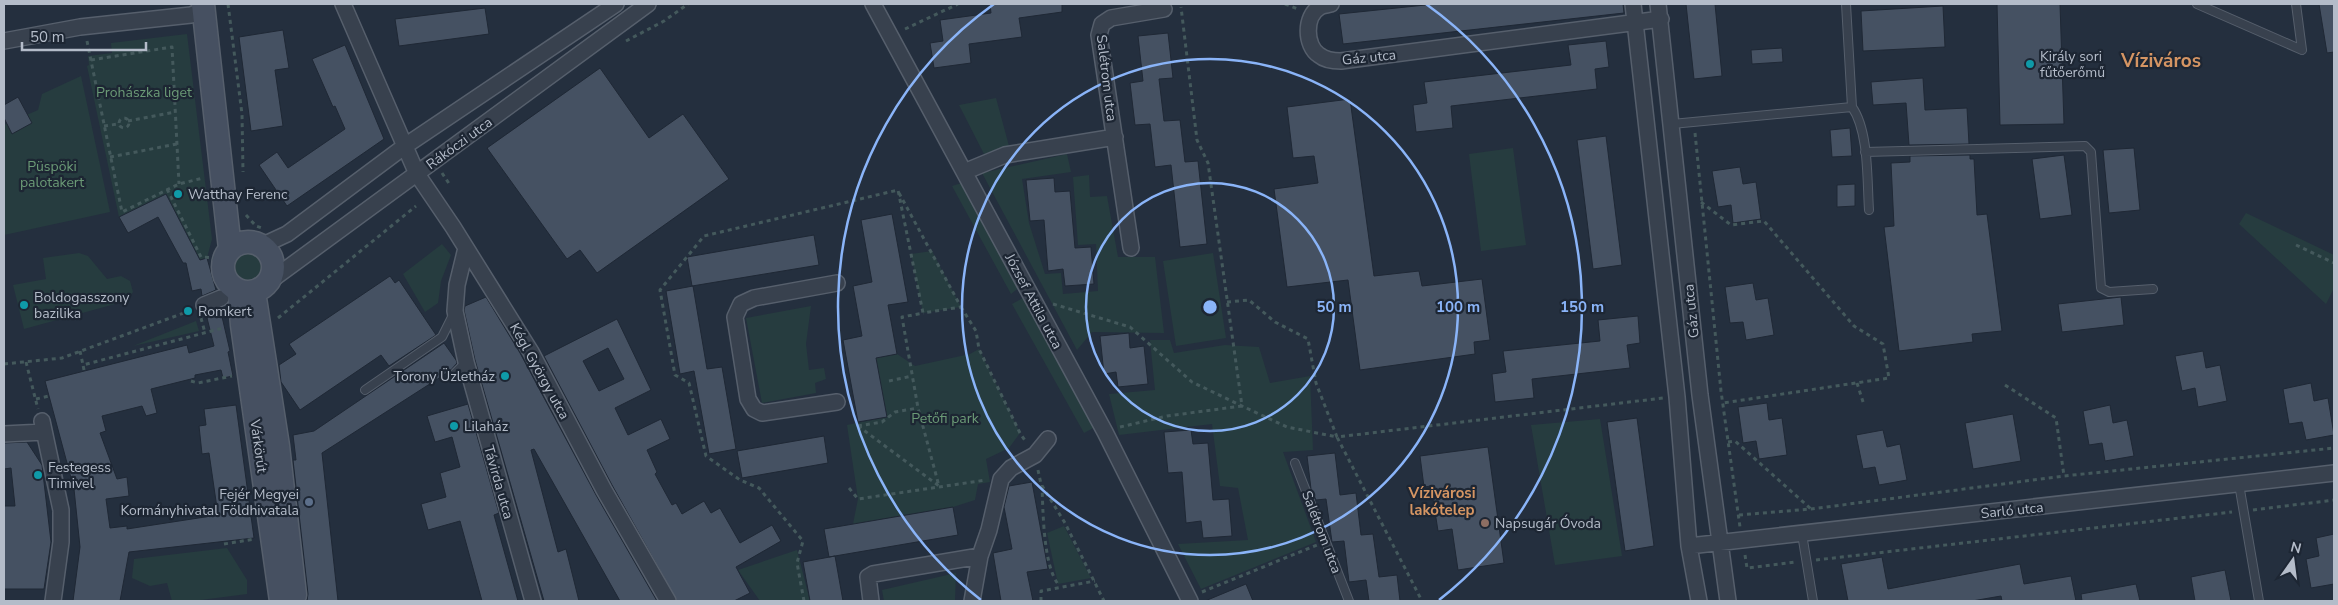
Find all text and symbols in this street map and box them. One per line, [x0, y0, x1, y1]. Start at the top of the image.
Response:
scale bar [22, 20, 146, 52]
text: 50 m [30, 27, 65, 47]
street label: Salétrom utca [1092, 34, 1121, 123]
street label: Gáz utca [1341, 45, 1397, 70]
place label: Király sori fűtőerőmű [2040, 47, 2105, 82]
district label: Víziváros [2120, 48, 2201, 74]
marker: Király sori fűtőerőmű [2024, 58, 2036, 70]
park label: Prohászka liget [96, 83, 192, 102]
street label: Rákóczi utca [422, 113, 496, 174]
park label: Püspöki palotakert [20, 157, 84, 192]
place label: Watthay Ferenc [188, 185, 288, 204]
marker: Watthay Ferenc [172, 188, 184, 200]
street label: József Attila utca [1000, 249, 1067, 352]
street label: Gáz utca [1679, 283, 1704, 339]
place label: Boldogasszony bazilika [34, 288, 130, 323]
text: 50 m [1316, 297, 1352, 317]
text: 100 m [1436, 297, 1480, 317]
text: 150 m [1560, 297, 1604, 317]
centre of rings [1201, 298, 1219, 316]
marker: Boldogasszony bazilika [18, 299, 30, 311]
place label: Romkert [198, 302, 252, 321]
marker: Romkert [182, 305, 194, 317]
street label: Kégl György utca [505, 320, 574, 423]
place label: Torony Üzletház [394, 367, 496, 386]
marker: Torony Üzletház [499, 370, 511, 382]
park label: Petőfi park [911, 409, 980, 428]
street label: Várkörút [245, 417, 272, 474]
place label: Lilaház [464, 417, 509, 436]
marker: Lilaház [448, 420, 460, 432]
street label: Távirda utca [479, 443, 518, 521]
place label: Festegess Timivel [48, 458, 111, 493]
marker: Festegess Timivel [32, 469, 44, 481]
district label: Vízivárosi lakótelep [1408, 483, 1475, 520]
place label: Fejér Megyei Kormányhivatal Földhivatala [120, 485, 299, 520]
street label: Salétrom utca [1297, 488, 1346, 576]
marker: Fejér Megyei Kormányhivatal Földhivatala [303, 496, 315, 508]
street label: Sarló utca [1980, 498, 2044, 523]
place label: Napsugár Óvoda [1495, 514, 1601, 533]
marker: Napsugár Óvoda [1479, 517, 1491, 529]
north arrow [2268, 535, 2318, 585]
text: N [2289, 537, 2303, 558]

